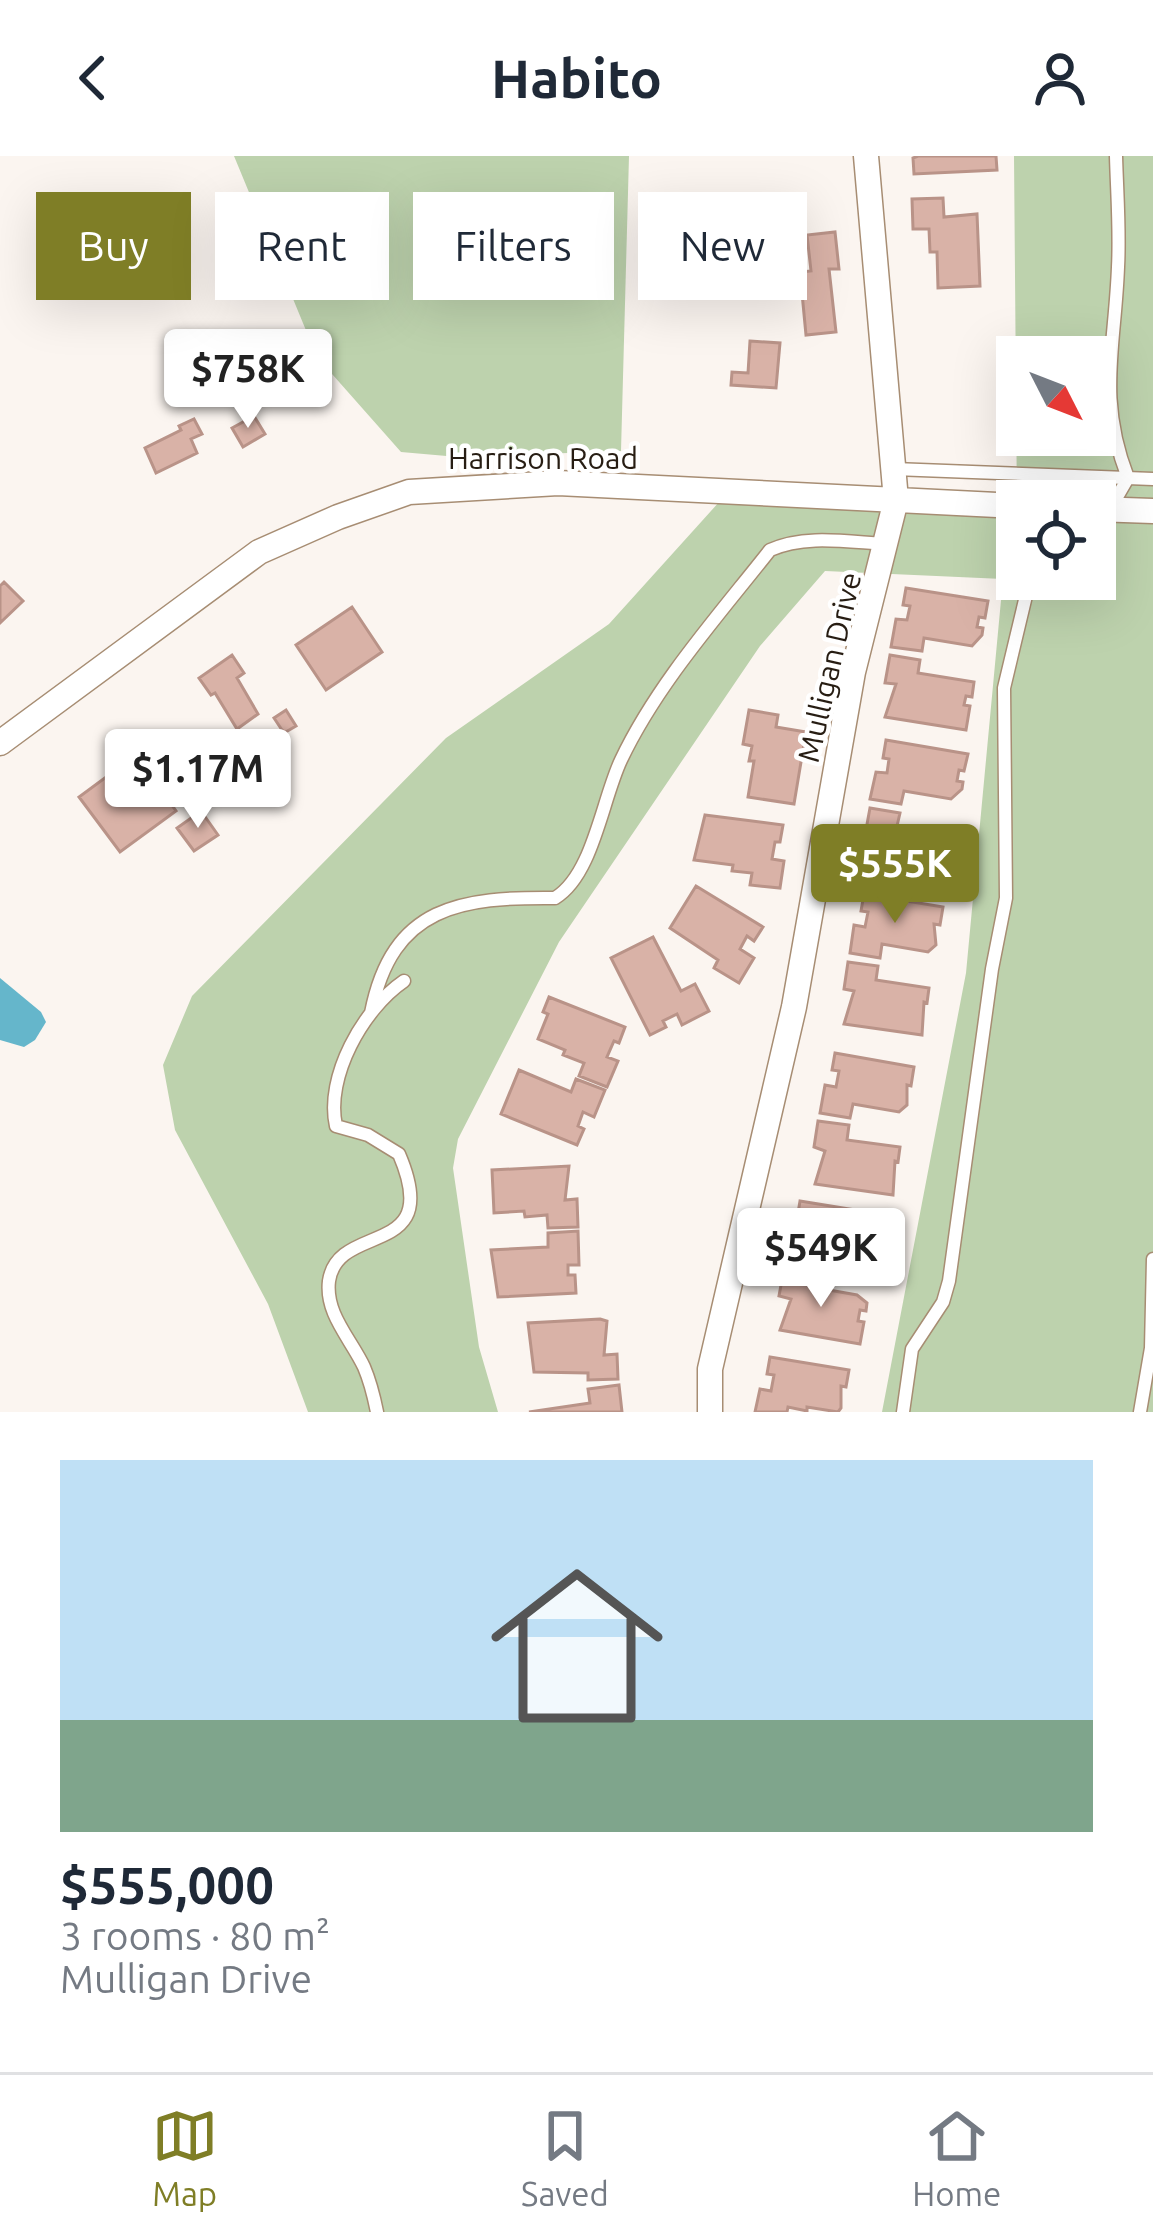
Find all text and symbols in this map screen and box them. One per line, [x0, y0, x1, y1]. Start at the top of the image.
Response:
icon: back [60, 45, 126, 111]
icon: person [1027, 45, 1093, 111]
text: Habito [491, 48, 662, 108]
chip: Buy [36, 192, 191, 300]
chip: Rent [215, 192, 389, 300]
chip: Filters [413, 192, 614, 300]
chip: New [638, 192, 807, 300]
pin: $758K [164, 329, 332, 431]
north arrow [996, 336, 1116, 456]
map controls [996, 336, 1116, 600]
text: $758K [191, 346, 305, 389]
street label: Harrison Road [448, 441, 638, 475]
button: locate [996, 480, 1116, 600]
street label: Mulligan Drive [791, 569, 867, 765]
pin: $1.17M [100, 729, 296, 831]
text: $1.17M [132, 746, 264, 789]
pin: $555K [811, 824, 979, 926]
text: $555K [838, 841, 952, 884]
pin: $549K [737, 1208, 905, 1310]
text: $549K [764, 1225, 878, 1268]
icon: home [469, 1538, 685, 1754]
text: $555,000 [60, 1856, 274, 1914]
text: 3 rooms · 80 m² [60, 1914, 330, 1957]
text: Mulligan Drive [60, 1957, 312, 2000]
tab: Map [152, 2103, 218, 2212]
tab: Saved [521, 2103, 609, 2212]
tab: Home [912, 2103, 1001, 2212]

